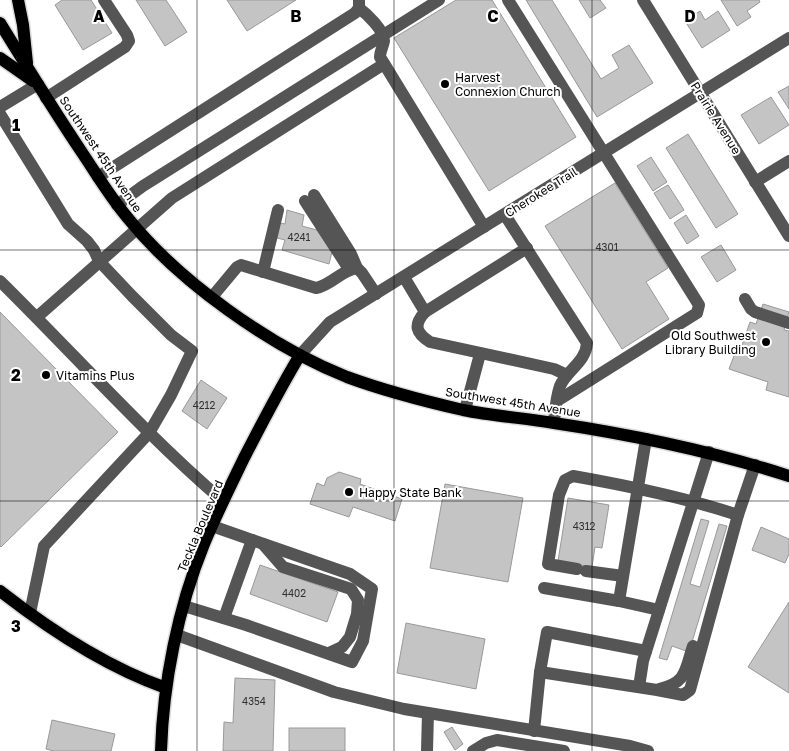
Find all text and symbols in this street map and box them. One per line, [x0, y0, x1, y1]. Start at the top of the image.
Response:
text: A [93, 6, 105, 26]
text: B [290, 6, 302, 26]
text: C [487, 6, 499, 26]
text: D [684, 6, 696, 26]
place label: Harvest Connexion Church [455, 70, 561, 99]
marker: Harvest Connexion Church [439, 78, 451, 90]
street label: Prairie Avenue [688, 79, 744, 157]
street label: Southwest 45th Avenue [57, 93, 145, 215]
text: 1 [12, 115, 20, 135]
street label: Cherokee Trail [502, 164, 580, 220]
house number: 4241 [288, 231, 311, 243]
house number: 4301 [596, 241, 619, 253]
place label: Old Southwest Library Building [665, 328, 756, 357]
marker: Old Southwest Library Building [760, 336, 772, 348]
text: 2 [11, 365, 21, 385]
place label: Vitamins Plus [56, 368, 135, 383]
marker: Vitamins Plus [40, 369, 52, 381]
street label: Southwest 45th Avenue [444, 384, 582, 420]
house number: 4212 [193, 399, 215, 411]
street label: Teckla Boulevard [174, 478, 226, 574]
place label: Happy State Bank [359, 485, 462, 500]
marker: Happy State Bank [343, 486, 355, 498]
house number: 4312 [573, 520, 595, 532]
house number: 4402 [282, 587, 306, 599]
text: 3 [11, 616, 21, 636]
house number: 4354 [242, 695, 266, 707]

